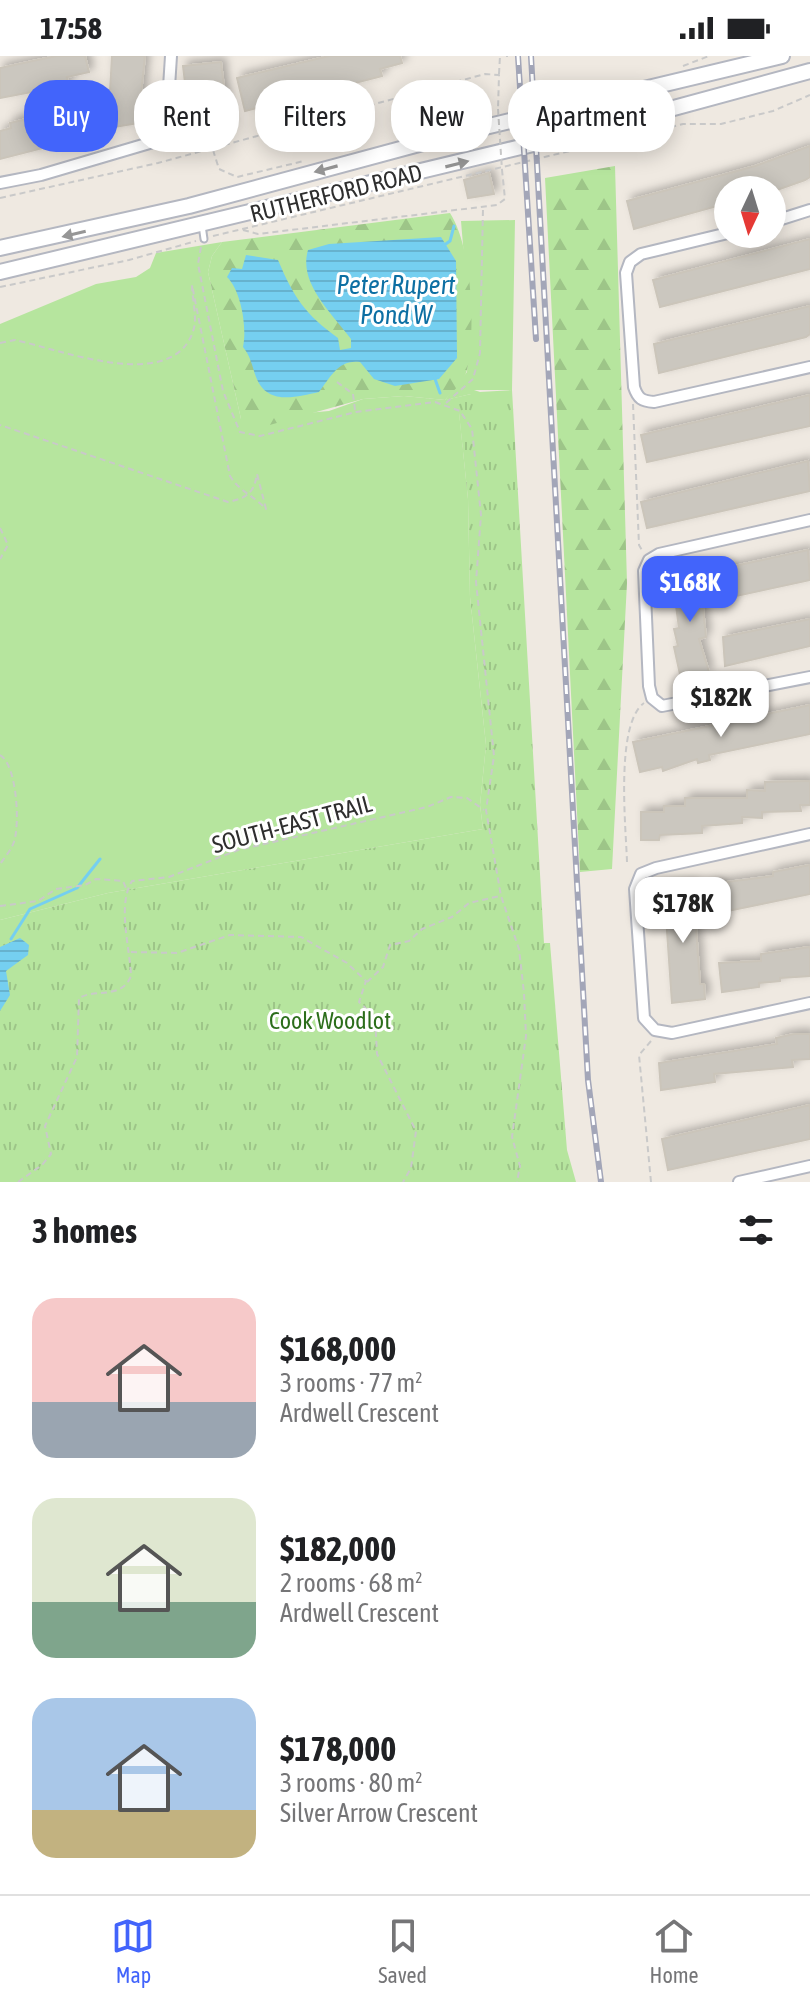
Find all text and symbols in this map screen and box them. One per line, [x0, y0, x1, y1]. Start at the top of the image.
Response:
text: 17:58 [40, 11, 102, 45]
chip: Buy [24, 80, 118, 152]
chip: Rent [134, 80, 239, 152]
chip: Filters [255, 80, 375, 152]
chip: New [391, 80, 492, 152]
chip: Apartment [508, 80, 675, 152]
one-way arrow [445, 157, 470, 169]
street label: RUTHERFORD ROAD [247, 159, 425, 227]
one-way arrow [313, 164, 338, 176]
north arrow [714, 176, 786, 248]
map controls [714, 176, 786, 248]
one-way arrow [61, 228, 86, 240]
water label: Peter Rupert Pond W [336, 270, 456, 330]
pin: $168K [634, 556, 746, 624]
text: $168K [660, 567, 720, 597]
pin: $182K [665, 671, 777, 739]
text: $182K [691, 682, 751, 712]
street label: SOUTH-EAST TRAIL [209, 790, 376, 858]
pin: $178K [627, 877, 739, 945]
text: $178K [653, 888, 713, 918]
park label: Cook Woodlot [269, 1007, 391, 1034]
icon: filters [734, 1208, 778, 1252]
text: 3 homes [32, 1211, 137, 1250]
text: $168,000 [280, 1329, 396, 1368]
icon: home [96, 1330, 192, 1426]
text: 3 rooms · 77 m² [280, 1368, 422, 1398]
text: Ardwell Crescent [280, 1398, 439, 1428]
text: $182,000 [280, 1529, 396, 1568]
icon: home [96, 1530, 192, 1626]
text: 2 rooms · 68 m² [280, 1568, 422, 1598]
text: Ardwell Crescent [280, 1598, 439, 1628]
text: $178,000 [280, 1729, 396, 1768]
icon: home [96, 1730, 192, 1826]
text: 3 rooms · 80 m² [280, 1768, 422, 1798]
text: Silver Arrow Crescent [280, 1798, 478, 1828]
tab: Map [111, 1914, 155, 1988]
tab: Saved [378, 1914, 427, 1988]
tab: Home [650, 1914, 699, 1988]

